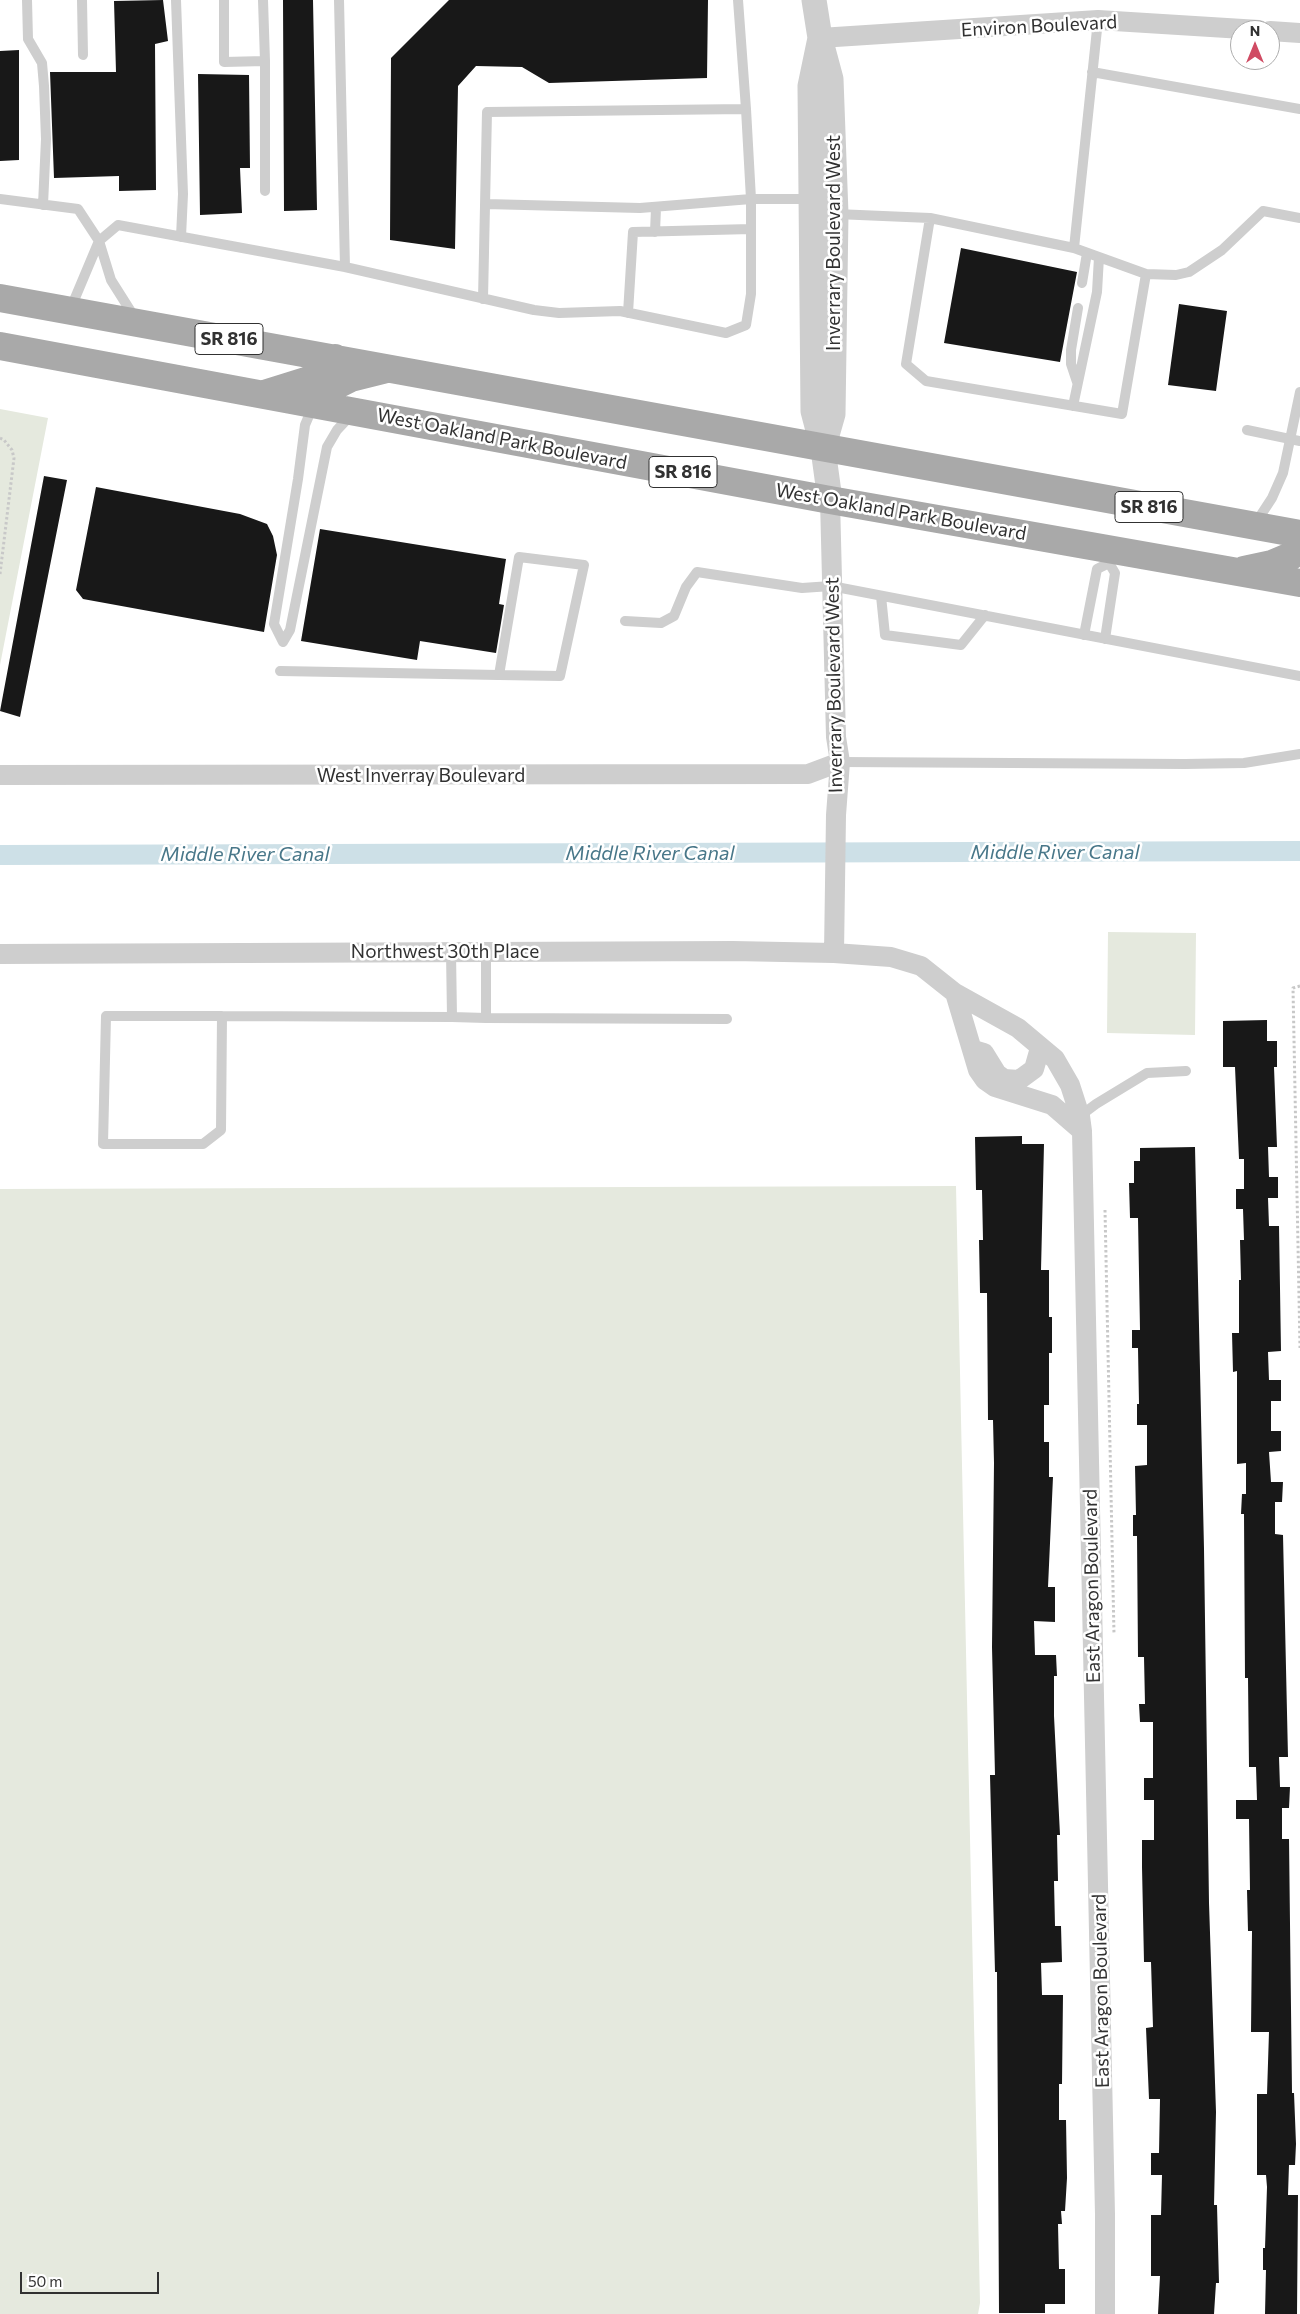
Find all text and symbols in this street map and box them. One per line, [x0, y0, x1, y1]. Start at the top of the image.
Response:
street label: Environ Boulevard [960, 11, 1118, 41]
north arrow [1230, 20, 1280, 70]
text: N [1250, 22, 1260, 39]
street label: Inverrary Boulevard West [823, 135, 845, 351]
road number: SR 816 [195, 324, 263, 354]
street label: West Oakland Park Boulevard [375, 404, 629, 474]
road number: SR 816 [649, 457, 717, 488]
street label: West Oakland Park Boulevard [774, 479, 1028, 545]
road number: SR 816 [1115, 492, 1183, 522]
street label: Inverrary Boulevard West [821, 577, 847, 793]
street label: West Inverray Boulevard [317, 765, 525, 787]
water label: Middle River Canal [971, 840, 1139, 864]
water label: Middle River Canal [566, 841, 734, 865]
water label: Middle River Canal [161, 842, 329, 866]
street label: Northwest 30th Place [351, 941, 539, 963]
street label: East Aragon Boulevard [1079, 1489, 1105, 1683]
street label: East Aragon Boulevard [1088, 1894, 1114, 2088]
scale bar [22, 2262, 161, 2294]
text: 50 m [28, 2272, 62, 2290]

